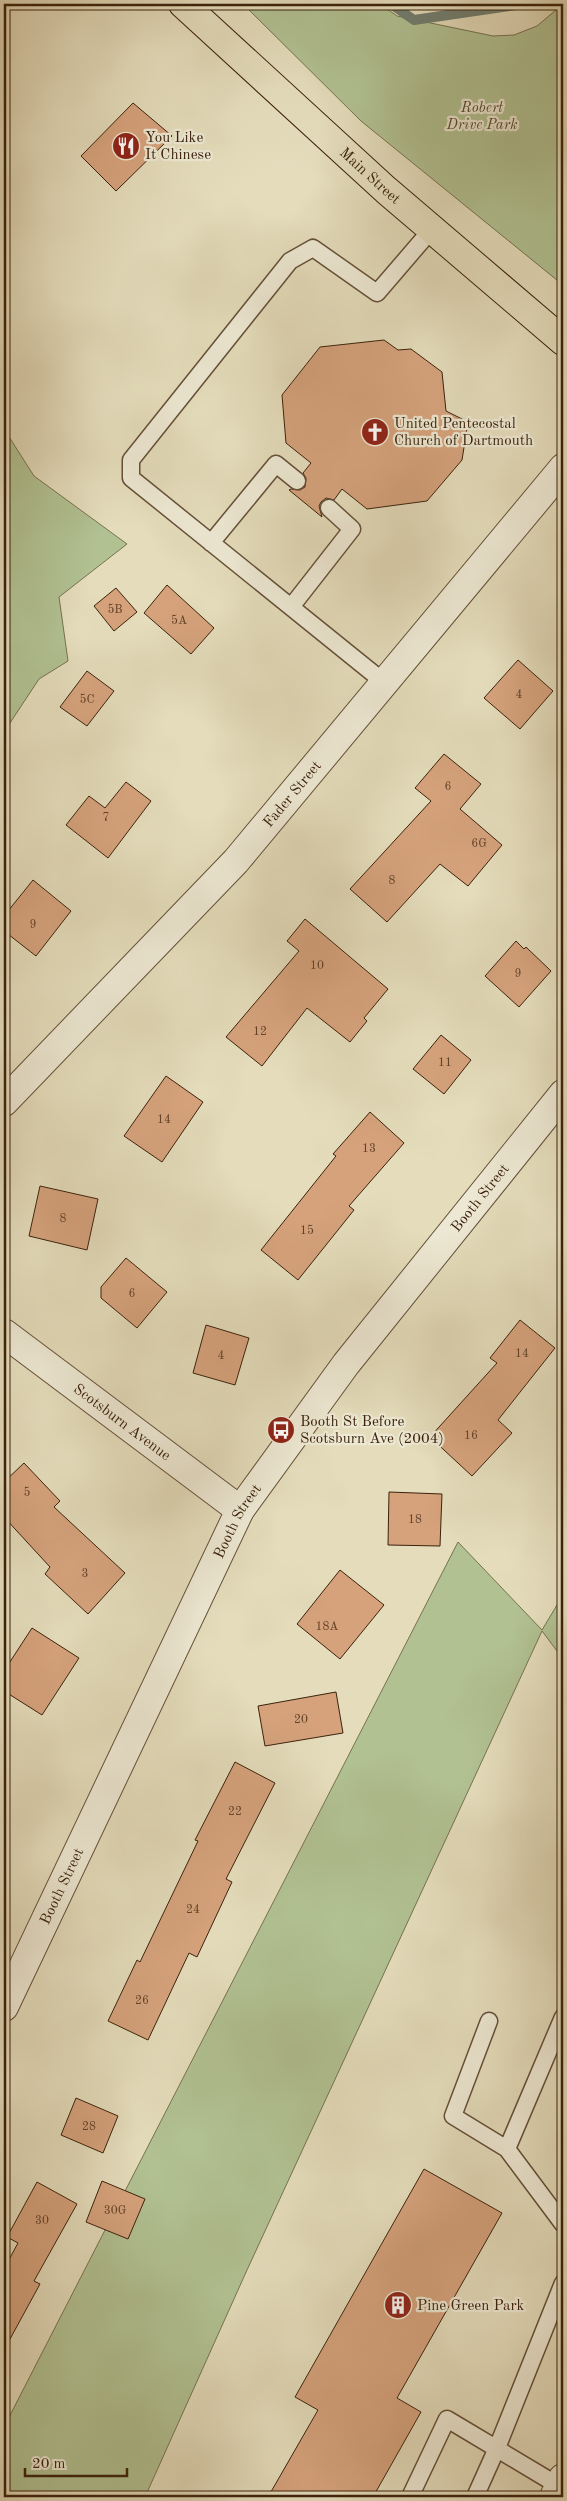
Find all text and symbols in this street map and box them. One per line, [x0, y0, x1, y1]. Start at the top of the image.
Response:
park label: Robert Drive Park [445, 101, 518, 133]
restaurant icon: You Like It Chinese [111, 131, 141, 161]
place label: You Like It Chinese [145, 131, 211, 163]
street label: Main Street [336, 145, 403, 208]
church icon: United Pentecostal Church of Dartmouth [360, 417, 390, 447]
place label: United Pentecostal Church of Dartmouth [394, 417, 533, 449]
house number: 5B [107, 603, 123, 616]
house number: 5A [171, 614, 187, 627]
house number: 4 [516, 689, 523, 701]
house number: 5C [79, 693, 95, 706]
street label: Fader Street [261, 759, 325, 831]
house number: 6 [445, 781, 452, 793]
house number: 7 [103, 812, 109, 824]
house number: 6G [471, 838, 487, 850]
house number: 8 [389, 875, 396, 887]
house number: 9 [30, 919, 36, 931]
house number: 10 [310, 960, 324, 972]
house number: 9 [515, 968, 521, 980]
house number: 12 [253, 1026, 267, 1038]
house number: 11 [438, 1057, 452, 1069]
house number: 14 [157, 1114, 171, 1126]
house number: 13 [362, 1143, 376, 1155]
street label: Booth Street [449, 1162, 513, 1236]
house number: 8 [60, 1213, 67, 1225]
house number: 15 [300, 1224, 314, 1237]
house number: 6 [129, 1288, 136, 1300]
house number: 14 [515, 1348, 529, 1360]
house number: 4 [218, 1350, 225, 1362]
street label: Scotsburn Avenue [70, 1382, 173, 1464]
bus stop icon: Booth St Before Scotsburn Ave (2004) [266, 1415, 296, 1445]
place label: Booth St Before Scotsburn Ave (2004) [300, 1415, 444, 1447]
house number: 16 [464, 1430, 478, 1442]
street label: Booth Street [212, 1482, 265, 1561]
house number: 5 [24, 1486, 31, 1499]
house number: 18 [408, 1514, 422, 1526]
house number: 3 [82, 1568, 88, 1580]
house number: 18A [315, 1621, 339, 1633]
house number: 20 [294, 1714, 308, 1726]
house number: 22 [228, 1806, 242, 1818]
street label: Booth Street [38, 1846, 87, 1927]
house number: 24 [186, 1904, 200, 1916]
house number: 26 [135, 1995, 149, 2007]
house number: 28 [82, 2121, 96, 2133]
house number: 30G [104, 2205, 127, 2217]
house number: 30 [35, 2215, 49, 2227]
building icon: Pine Green Park [383, 2290, 413, 2320]
place label: Pine Green Park [417, 2299, 525, 2314]
scale bar [25, 2446, 128, 2478]
text: 20 m [32, 2457, 66, 2472]

